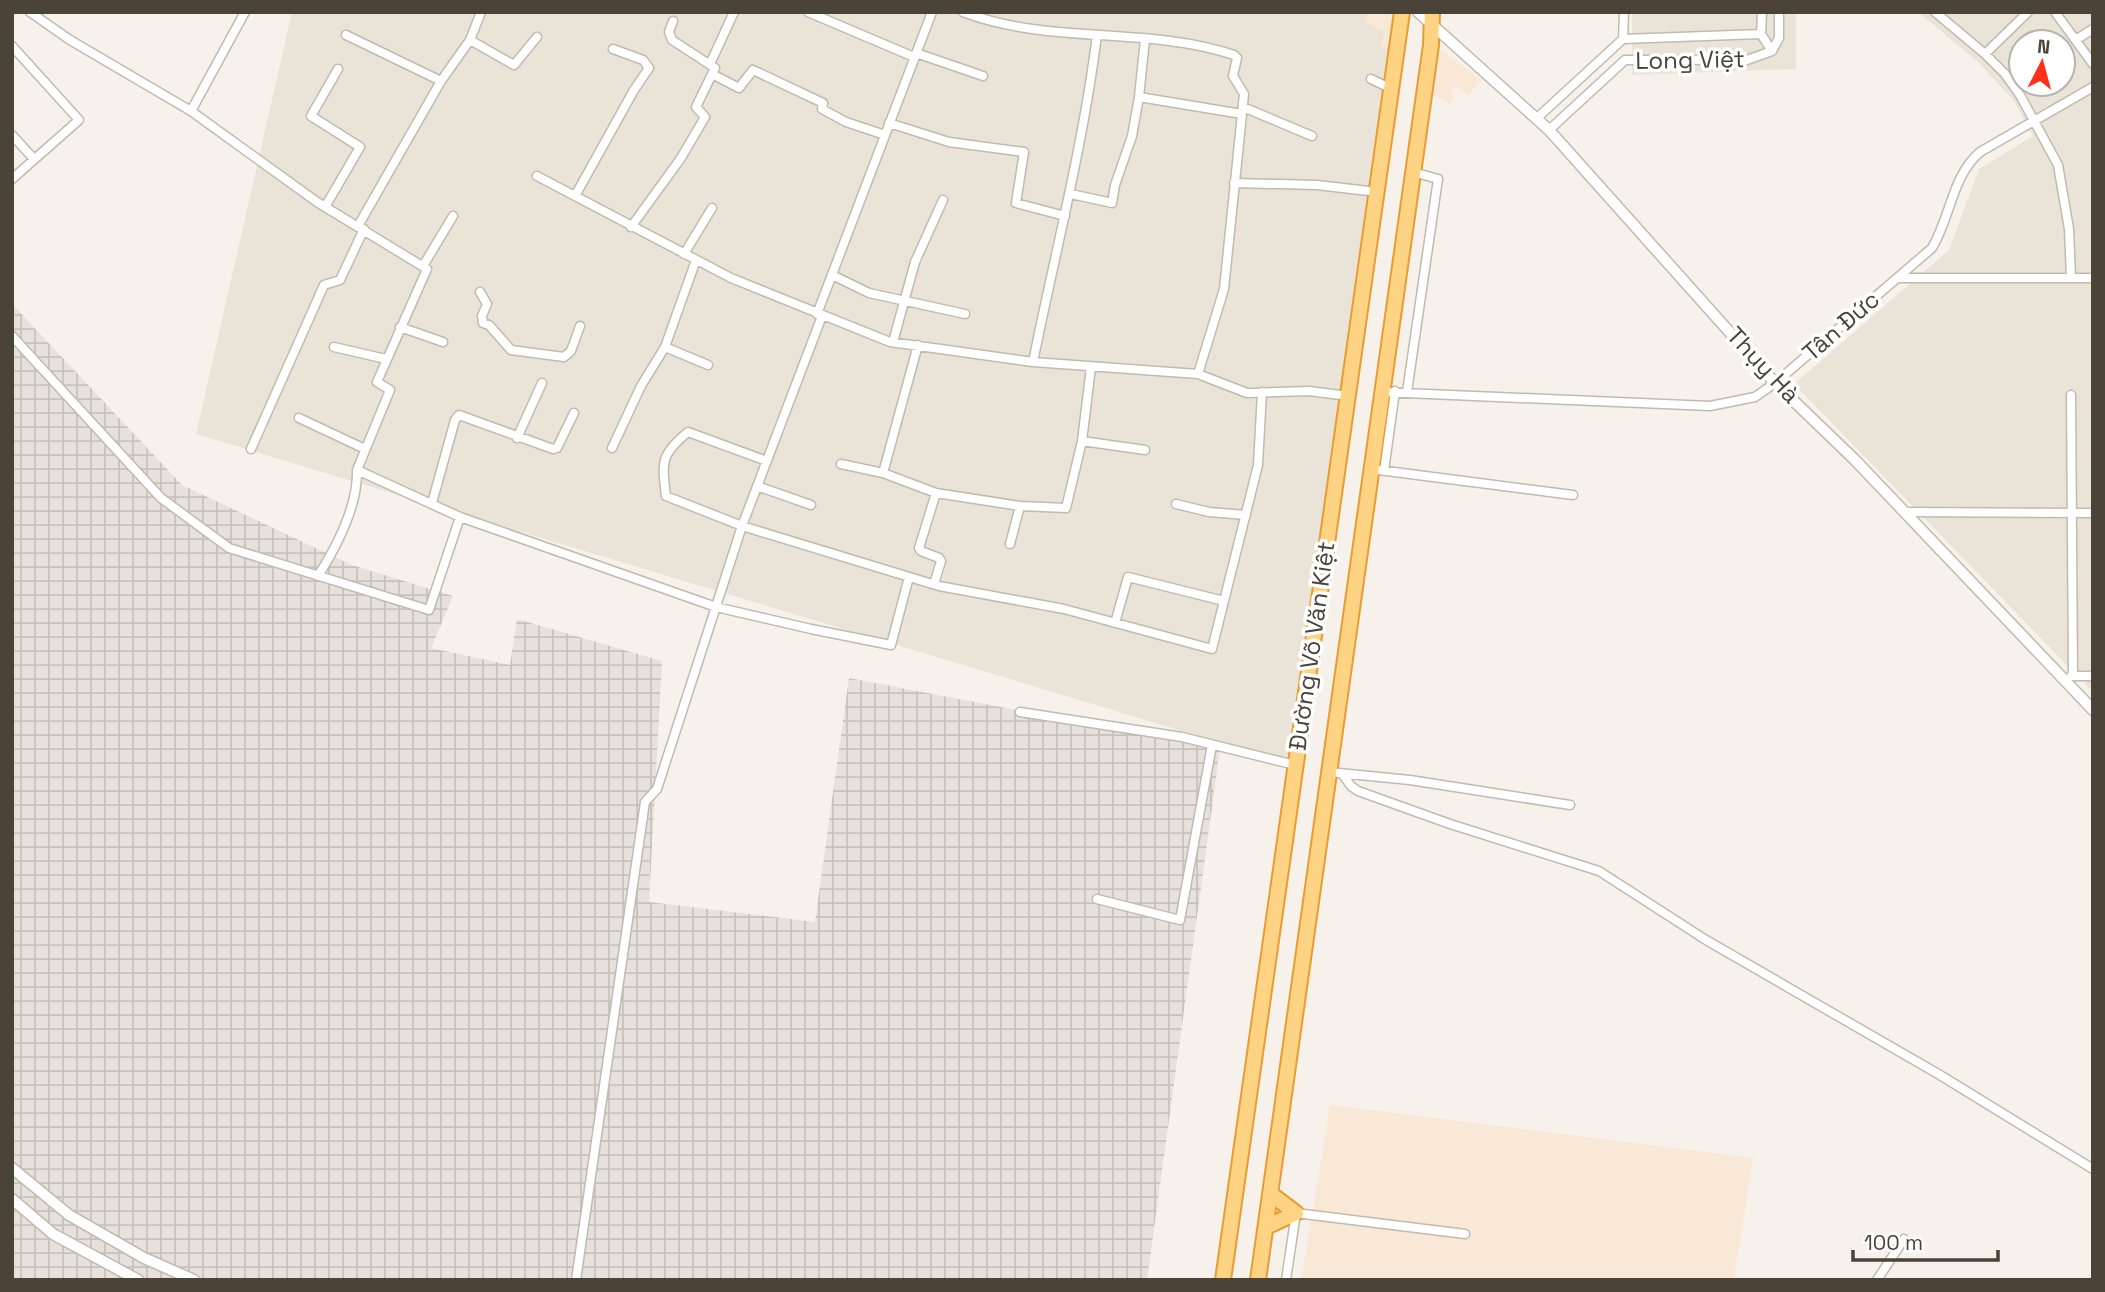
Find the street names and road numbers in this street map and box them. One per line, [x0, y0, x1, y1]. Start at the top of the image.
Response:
street label: Long Việt [1635, 43, 1745, 76]
street label: Tân Đức [1796, 284, 1886, 368]
street label: Thụy Hà [1720, 320, 1807, 410]
street label: Đường Võ Văn Kiệt [1281, 539, 1342, 752]

